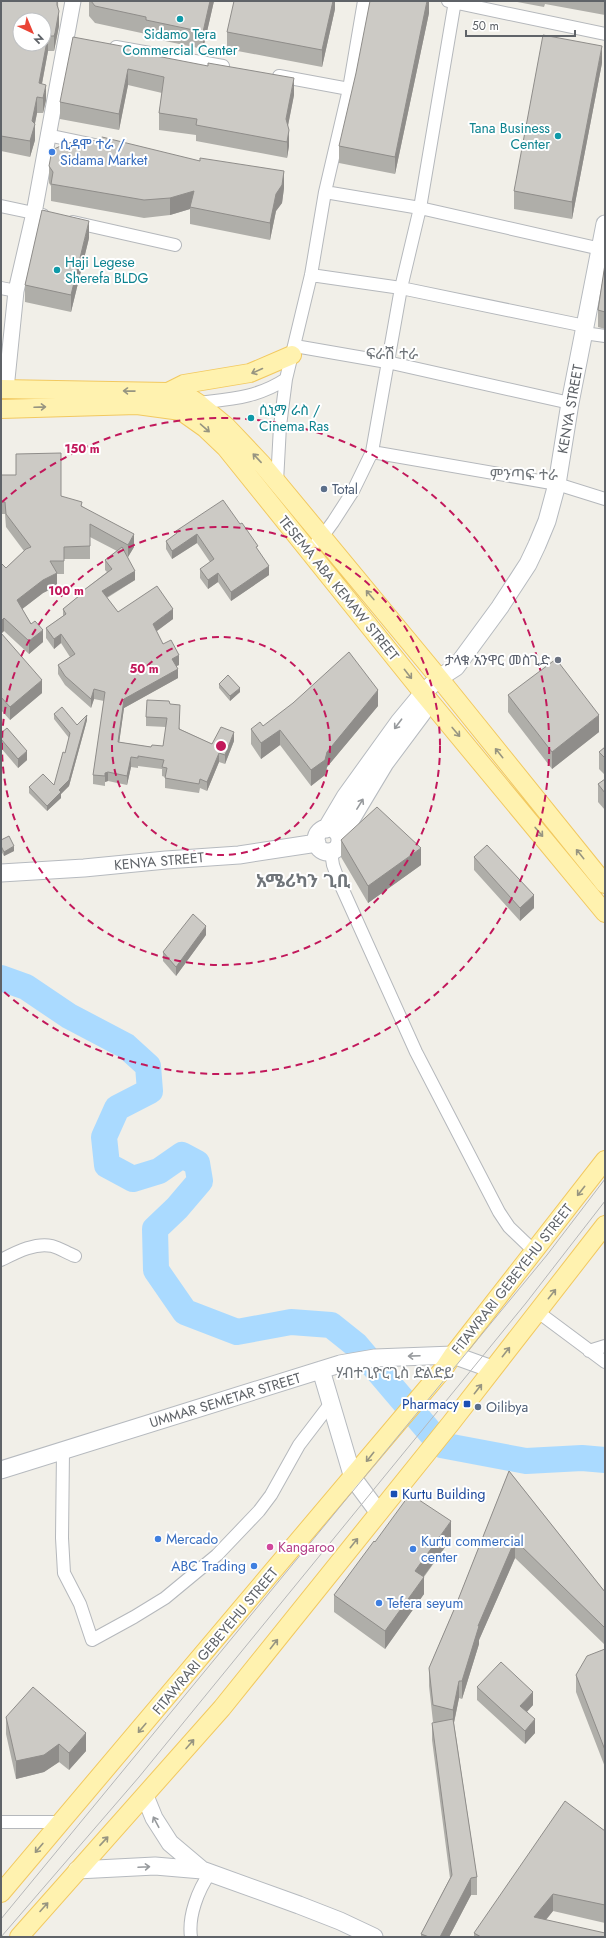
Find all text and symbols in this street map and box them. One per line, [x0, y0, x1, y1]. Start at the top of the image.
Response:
north arrow [12, 12, 52, 52]
scale bar [466, 12, 575, 38]
marker: Sidamo Tera Commercial Center [175, 14, 185, 24]
text: 50 m [472, 17, 499, 35]
place label: Sidamo Tera Commercial Center [123, 24, 238, 60]
text: N [30, 30, 48, 48]
place label: Tana Business Center [470, 118, 550, 154]
marker: Tana Business Center [553, 131, 563, 141]
place label: ሲዳሞ ተራ / Sidama Market [60, 134, 148, 170]
marker: ሲዳሞ ተራ / Sidama Market [47, 147, 57, 157]
place label: Haji Legese Sherefa BLDG [65, 252, 149, 288]
marker: Haji Legese Sherefa BLDG [52, 265, 62, 275]
district label: ፍራሽ ተራ [366, 343, 418, 365]
street label: KENYA STREET [552, 362, 588, 455]
one-way arrow [251, 368, 263, 375]
one-way arrow [123, 387, 136, 395]
place label: ሲኒማ ራስ / Cinema Ras [259, 400, 329, 436]
one-way arrow [33, 403, 46, 411]
marker: ሲኒማ ራስ / Cinema Ras [246, 413, 256, 423]
one-way arrow [200, 424, 210, 433]
text: 150 m [64, 440, 100, 458]
one-way arrow [252, 453, 261, 463]
district label: ምንጣፍ ተራ [490, 464, 558, 486]
place label: Total [332, 479, 358, 499]
marker: Total [319, 484, 329, 494]
street label: TESEMA ABA KEMAW STREET [274, 511, 404, 665]
text: 100 m [48, 582, 84, 600]
one-way arrow [366, 590, 375, 601]
place label: ታላቁ አንዋር መስጊድ [445, 650, 550, 670]
marker: ታላቁ አንዋር መስጊድ [553, 655, 563, 665]
text: 50 m [129, 660, 159, 678]
one-way arrow [403, 669, 412, 680]
one-way arrow [394, 718, 402, 729]
one-way arrow [451, 727, 460, 738]
centre of rings [214, 739, 228, 753]
one-way arrow [494, 748, 503, 758]
one-way arrow [356, 799, 364, 810]
one-way arrow [535, 827, 544, 837]
street label: KENYA STREET [113, 847, 205, 875]
one-way arrow [576, 849, 585, 860]
district label: አሜሪካን ጊቢ [256, 868, 351, 894]
one-way arrow [577, 1185, 585, 1196]
street label: FITAWRARI GEBEYEHU STREET [447, 1199, 578, 1359]
one-way arrow [548, 1288, 556, 1299]
one-way arrow [501, 1347, 510, 1358]
one-way arrow [408, 1352, 421, 1360]
district label: ሃብተጊዮርጊስ ድልድይ [336, 1362, 454, 1384]
street label: UMMAR SEMETAR STREET [147, 1367, 304, 1433]
one-way arrow [474, 1383, 482, 1394]
place label: Pharmacy [402, 1394, 460, 1414]
place label: Oilibya [486, 1397, 528, 1417]
marker: Pharmacy [462, 1399, 472, 1409]
marker: Oilibya [473, 1402, 483, 1412]
one-way arrow [366, 1452, 375, 1462]
place label: Kurtu Building [402, 1484, 486, 1504]
marker: Kurtu Building [389, 1489, 399, 1499]
place label: Mercado [166, 1529, 219, 1549]
place label: Kurtu commercial center [421, 1531, 524, 1567]
marker: Mercado [153, 1534, 163, 1544]
place label: Kangaroo [278, 1537, 335, 1557]
one-way arrow [350, 1537, 359, 1548]
marker: Kangaroo [265, 1542, 275, 1552]
marker: Kurtu commercial center [408, 1544, 418, 1554]
place label: ABC Trading [171, 1556, 246, 1576]
marker: ABC Trading [249, 1561, 259, 1571]
street label: FITAWRARI GEBEYEHU STREET [147, 1563, 283, 1719]
place label: Tefera seyum [387, 1593, 463, 1613]
marker: Tefera seyum [374, 1598, 384, 1608]
one-way arrow [269, 1639, 278, 1650]
one-way arrow [137, 1722, 146, 1733]
one-way arrow [186, 1739, 195, 1749]
one-way arrow [152, 1816, 160, 1828]
one-way arrow [99, 1836, 109, 1846]
one-way arrow [35, 1843, 44, 1853]
one-way arrow [137, 1863, 150, 1870]
one-way arrow [40, 1902, 49, 1913]

